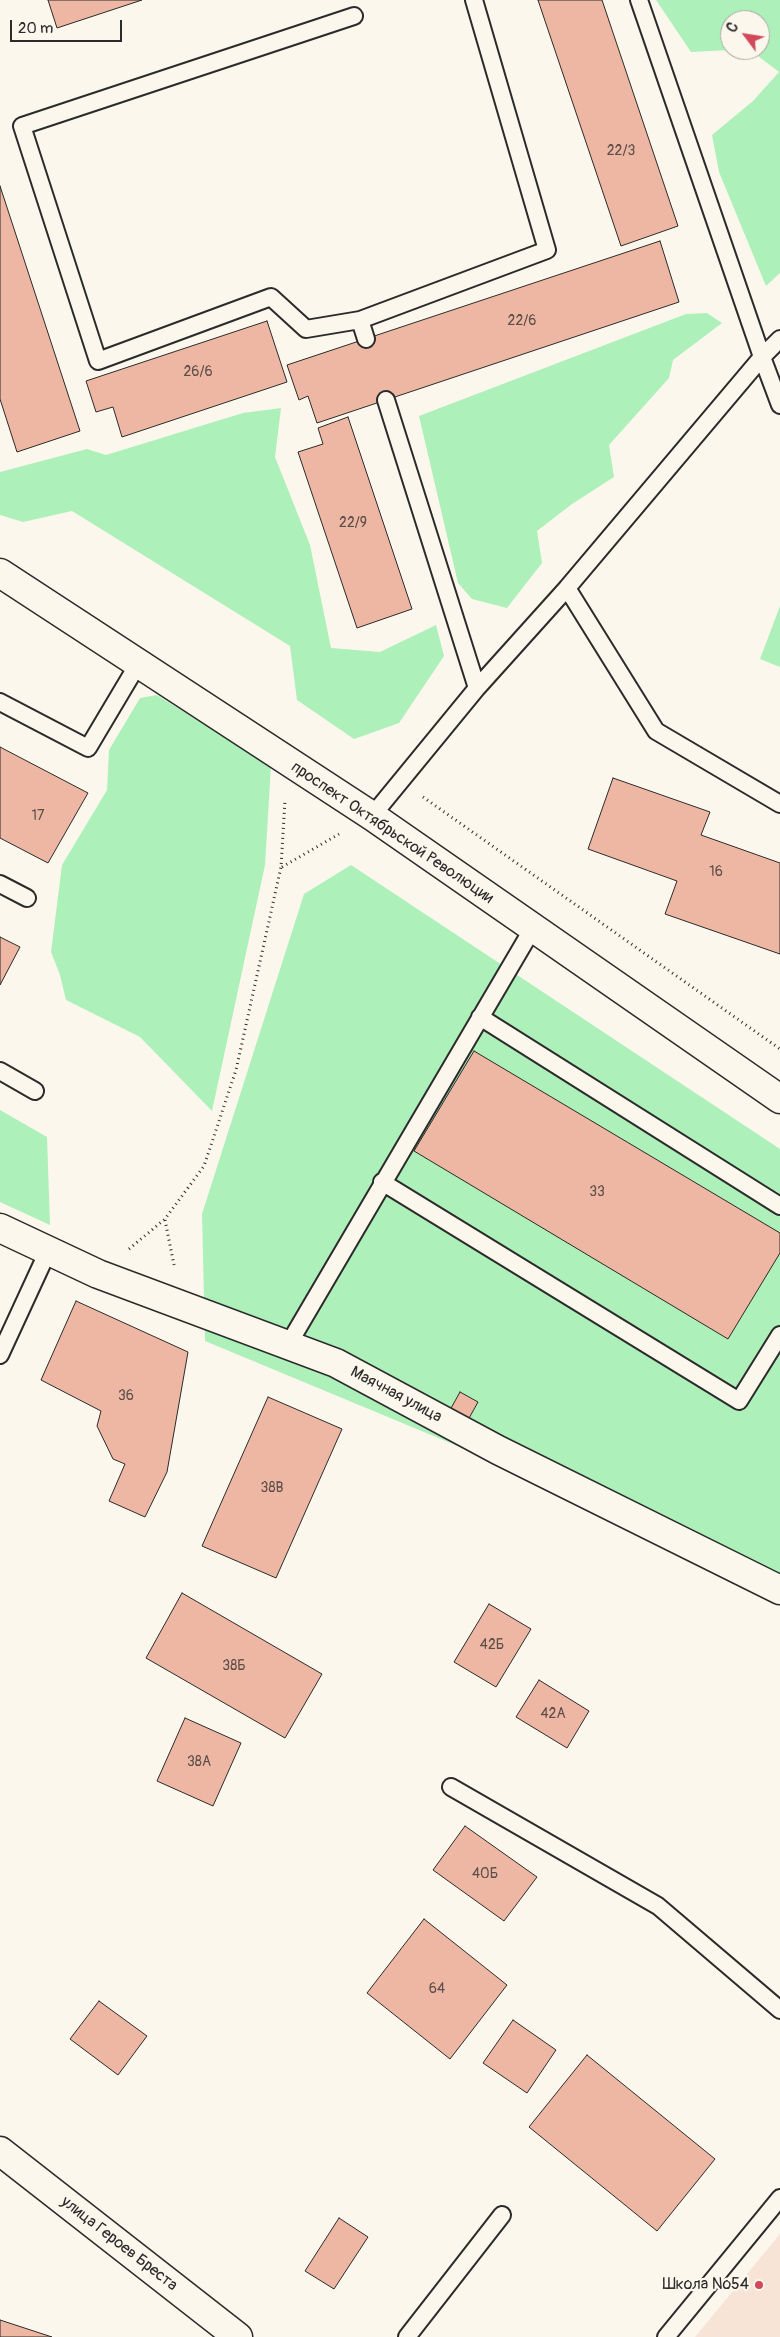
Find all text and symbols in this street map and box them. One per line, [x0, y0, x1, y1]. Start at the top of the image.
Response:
scale bar [12, 10, 125, 42]
north arrow [720, 10, 770, 60]
text: 20 m [18, 19, 53, 38]
text: С [723, 19, 742, 36]
house number: 22/3 [607, 143, 635, 159]
house number: 22/6 [508, 313, 536, 329]
house number: 26/6 [183, 364, 213, 380]
house number: 22/9 [339, 515, 367, 531]
street label: проспект Октябрьской Революции [287, 758, 497, 908]
house number: 17 [32, 808, 44, 824]
house number: 16 [709, 864, 723, 880]
house number: 33 [589, 1184, 605, 1200]
street label: Маячная улица [347, 1363, 445, 1427]
house number: 36 [118, 1388, 134, 1404]
house number: 38В [261, 1480, 283, 1496]
house number: 42Б [480, 1637, 504, 1653]
house number: 38Б [222, 1658, 246, 1674]
house number: 42А [540, 1706, 566, 1722]
house number: 38А [187, 1754, 211, 1770]
house number: 40Б [472, 1866, 498, 1882]
house number: 64 [429, 1981, 445, 1997]
street label: улица Героев Бреста [57, 2193, 181, 2295]
place label: Школа №54 [662, 2275, 749, 2295]
marker: Школа №54 [753, 2279, 765, 2291]

